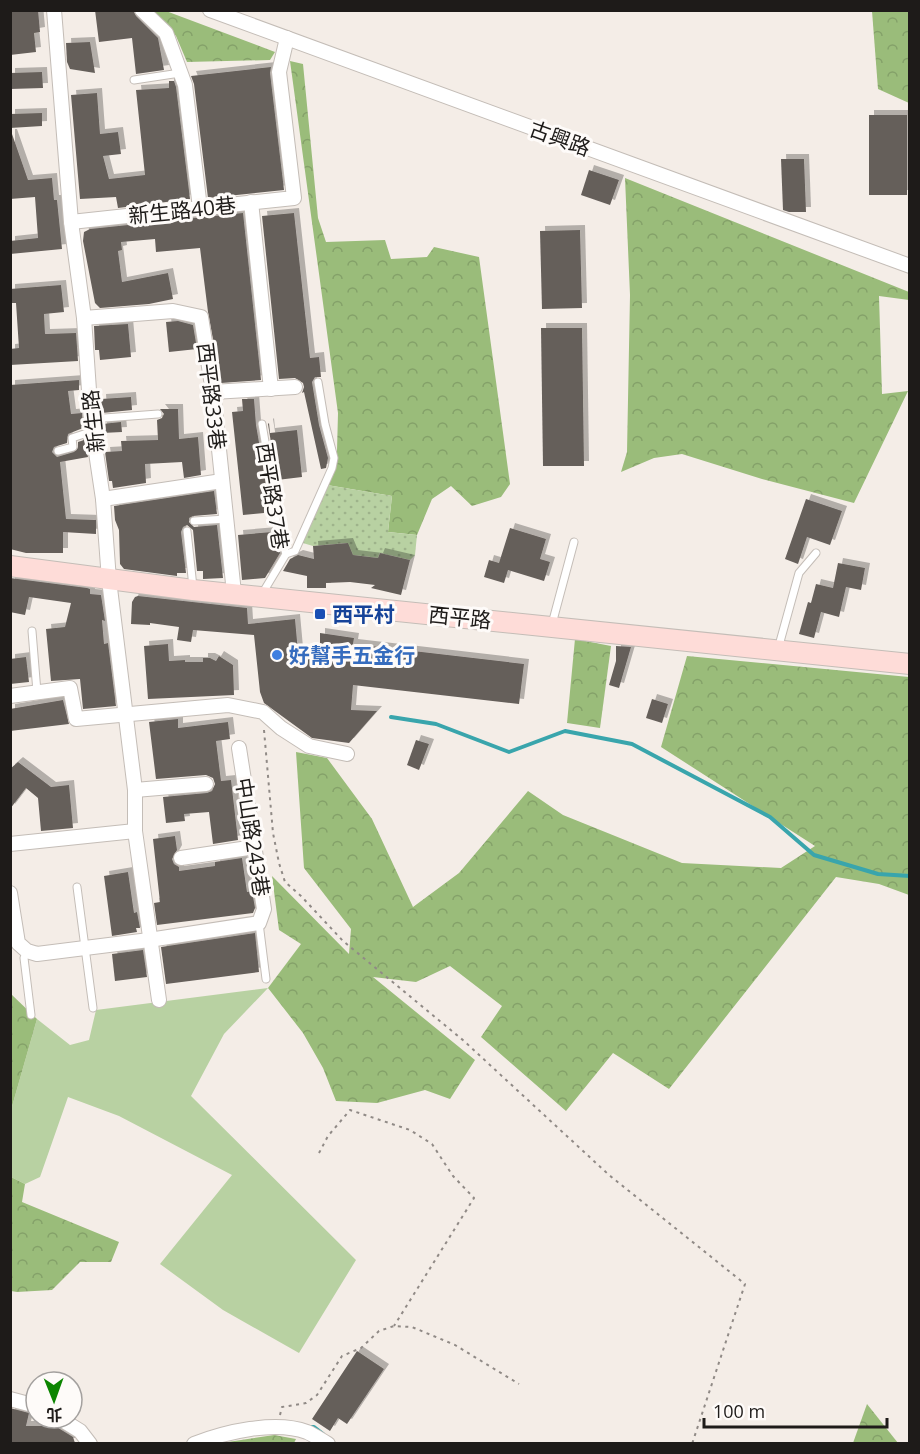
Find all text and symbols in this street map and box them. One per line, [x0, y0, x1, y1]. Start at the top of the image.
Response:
street label: 古興路 [526, 114, 594, 162]
street label: 新生路40巷 [127, 190, 237, 230]
street label: 西平路33巷 [192, 341, 232, 451]
street label: 新生路 [76, 388, 110, 454]
street label: 西平路37巷 [251, 440, 295, 552]
place label: 西平村 [332, 600, 395, 628]
street label: 西平路 [427, 600, 493, 634]
marker: 西平村 [313, 607, 327, 621]
place label: 好幫手五金行 [289, 641, 415, 669]
marker: 好幫手五金行 [270, 648, 284, 662]
street label: 中山路243巷 [230, 776, 276, 898]
north arrow [24, 1370, 84, 1430]
scale bar [704, 1391, 887, 1429]
text: 100 m [713, 1399, 765, 1423]
text: 北 [46, 1404, 62, 1426]

